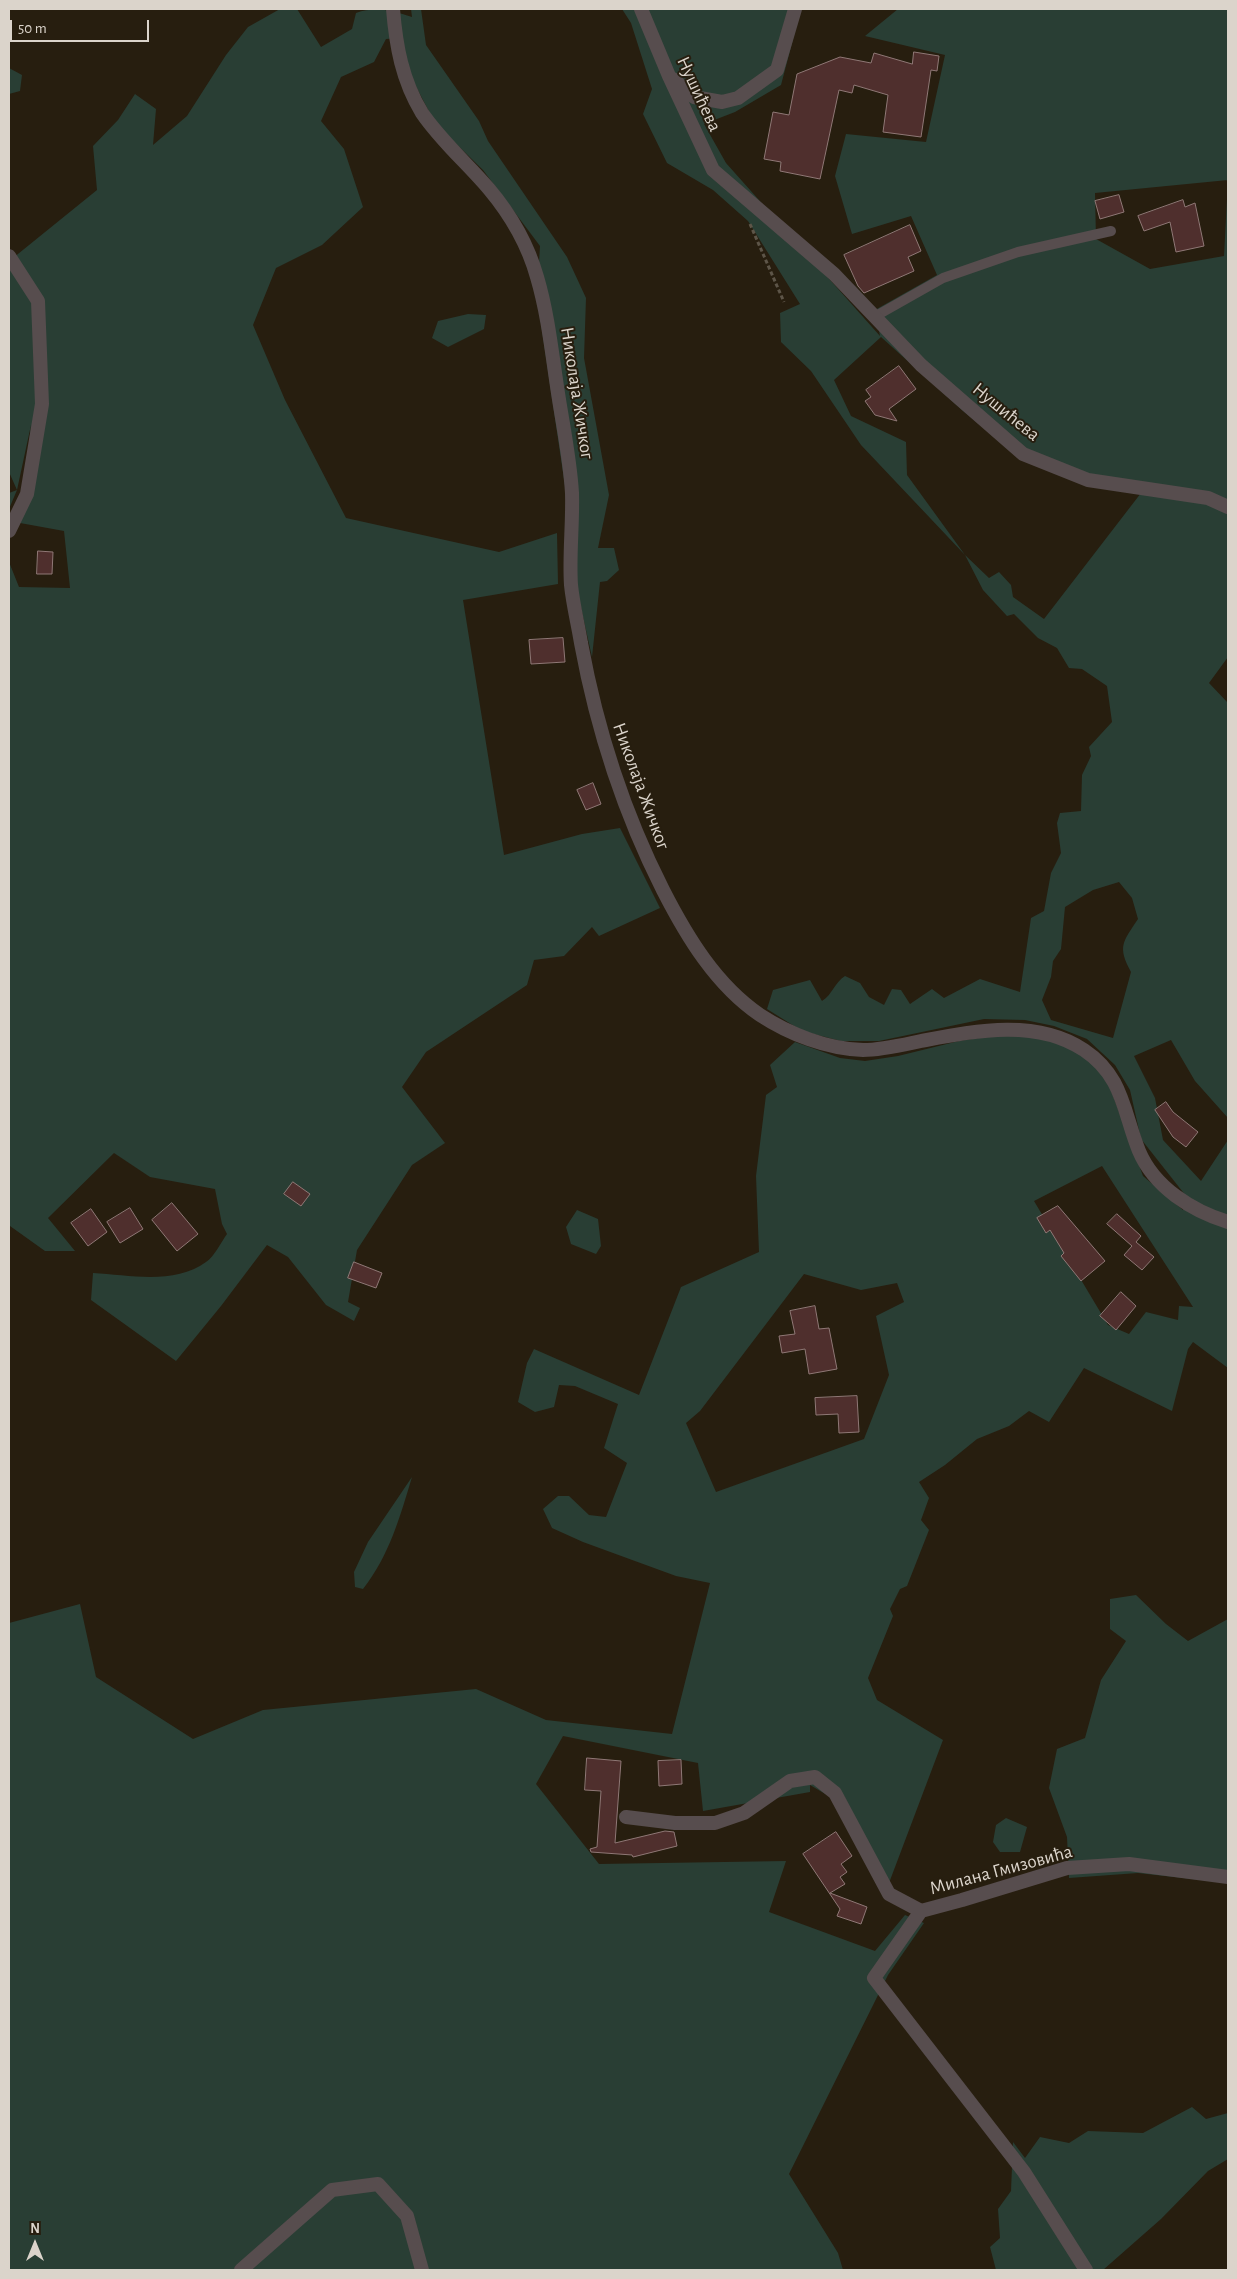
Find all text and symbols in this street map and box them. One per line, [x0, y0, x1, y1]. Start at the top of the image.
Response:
scale bar [12, 10, 151, 42]
text: 50 m [18, 21, 47, 36]
street label: Нушићева [672, 53, 726, 135]
street label: Николаја Жичког [555, 325, 599, 461]
street label: Нушићева [968, 378, 1044, 446]
street label: Николаја Жичког [607, 719, 675, 853]
street label: Милана Гмизовића [927, 1840, 1075, 1900]
north arrow [10, 2219, 60, 2269]
text: N [30, 2222, 40, 2236]

